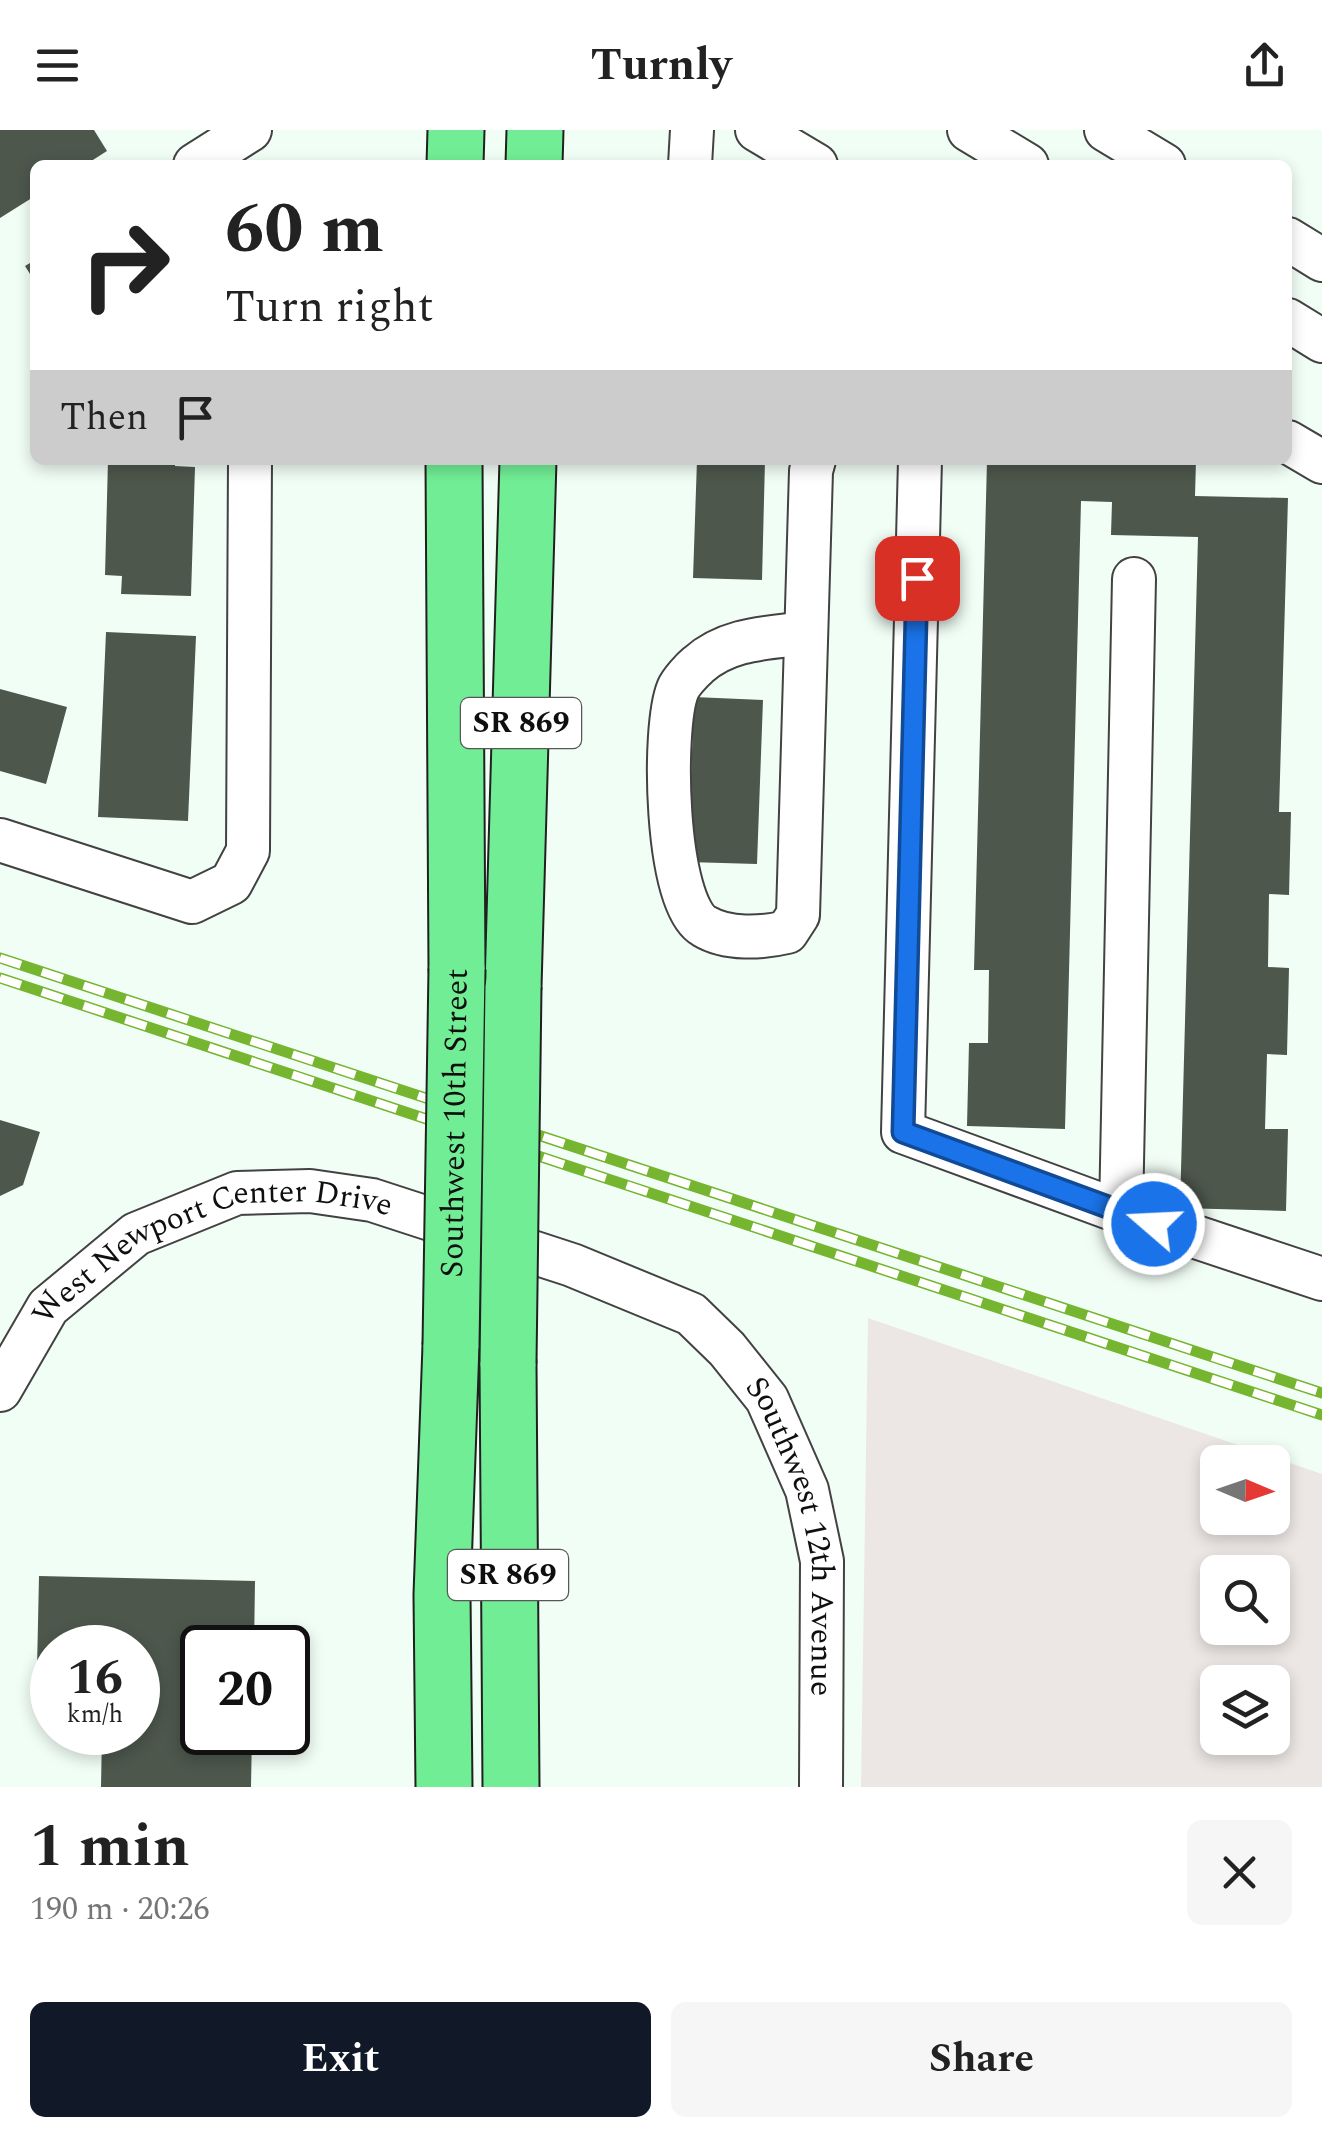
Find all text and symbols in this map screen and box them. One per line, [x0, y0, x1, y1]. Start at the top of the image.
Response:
text: Turnly [591, 31, 731, 100]
icon: menu [30, 38, 85, 93]
icon: share [1237, 38, 1292, 93]
text: 60 m [225, 177, 384, 283]
icon: right [60, 200, 190, 330]
text: Turn right [225, 273, 434, 342]
text: Then [60, 389, 148, 447]
icon: arrive [168, 390, 223, 445]
pin [875, 536, 960, 621]
icon: arrive [890, 551, 945, 606]
road number: SR 869 [461, 698, 581, 748]
street label: Southwest 10th Street [428, 968, 482, 1278]
street label: West Newport Center Drive [19, 1166, 399, 1333]
position arrow [1102, 1172, 1206, 1276]
street label: Southwest 12th Avenue [733, 1365, 847, 1696]
north arrow [1200, 1445, 1290, 1535]
map controls [1200, 1445, 1290, 1755]
road number: SR 869 [448, 1550, 568, 1600]
button: search [1200, 1555, 1290, 1645]
speed limit sign: 20 [180, 1625, 310, 1755]
text: 16 [67, 1640, 123, 1716]
button: layers [1200, 1665, 1290, 1755]
text: km/h [67, 1696, 123, 1734]
text: 1 min [30, 1801, 190, 1893]
button: close [1187, 1820, 1292, 1925]
text: 190 m · 20:26 [30, 1885, 210, 1934]
button: Exit [30, 2002, 651, 2117]
button: Share [671, 2002, 1292, 2117]

